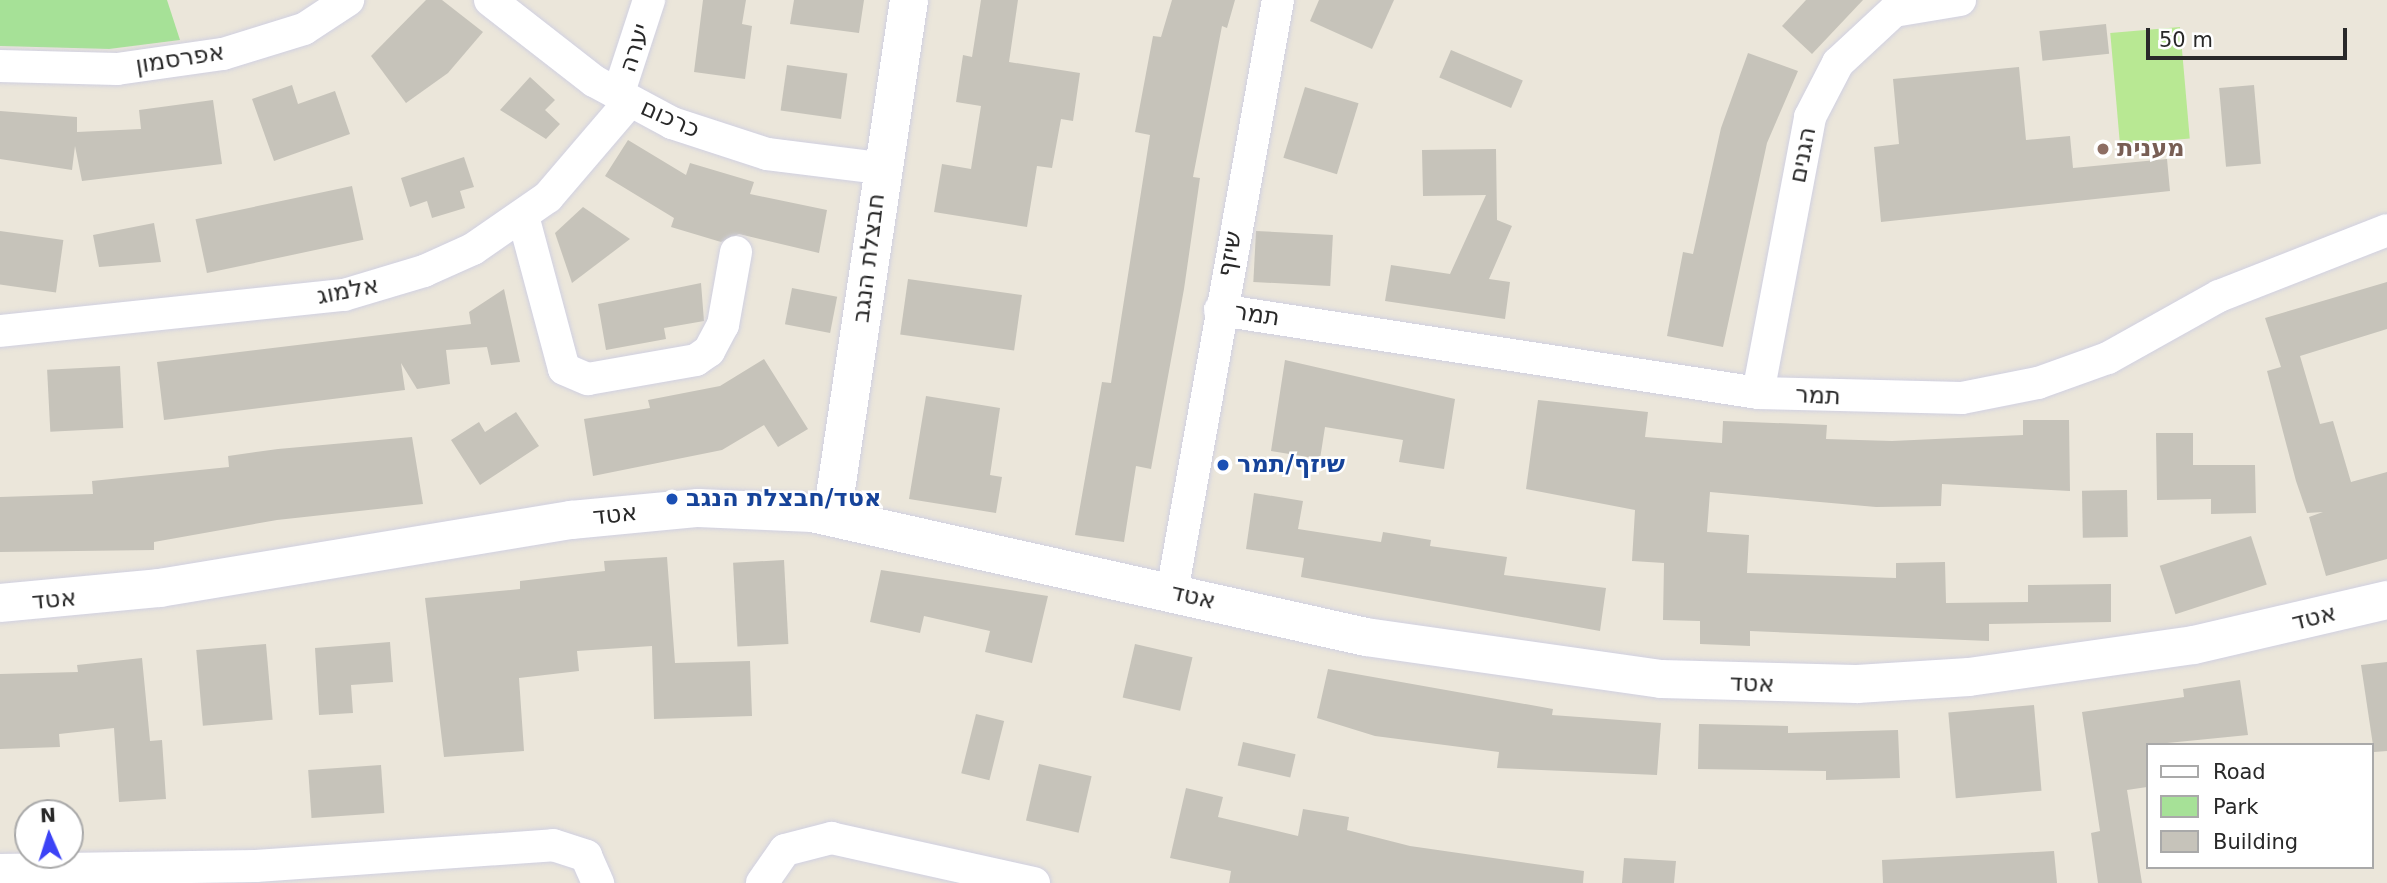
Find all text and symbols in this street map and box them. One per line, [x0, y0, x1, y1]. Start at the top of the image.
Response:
scale bar [2149, 14, 2350, 58]
street label: יערה [614, 20, 656, 76]
text: 50 m [2159, 28, 2213, 52]
street label: אפרסמון [134, 38, 226, 80]
street label: כרכום [636, 93, 704, 145]
street label: הגנים [1783, 125, 1823, 185]
place label: מענית [2117, 135, 2185, 163]
marker: מענית [2095, 141, 2111, 157]
street label: חבצלת הנגב [847, 192, 891, 324]
street label: שיזף [1212, 229, 1248, 279]
street label: אלמוג [315, 271, 381, 311]
street label: תמר [1232, 297, 1282, 333]
street label: תמר [1794, 380, 1842, 412]
place label: שיזף/תמר [1237, 451, 1345, 479]
marker: שיזף/תמר [1215, 457, 1231, 473]
place label: אטד/חבצלת הנגב [686, 485, 881, 513]
marker: אטד/חבצלת הנגב [664, 491, 680, 507]
street label: אטד [591, 498, 639, 532]
street label: אטד [1168, 578, 1218, 616]
street label: אטד [30, 584, 78, 616]
street label: אטד [2289, 599, 2339, 637]
street label: אטד [1729, 669, 1775, 699]
legend [2146, 743, 2373, 869]
text: Road [2213, 760, 2266, 784]
text: Park [2213, 795, 2258, 819]
north arrow [14, 799, 84, 869]
text: N [39, 804, 57, 826]
text: Building [2213, 830, 2298, 854]

